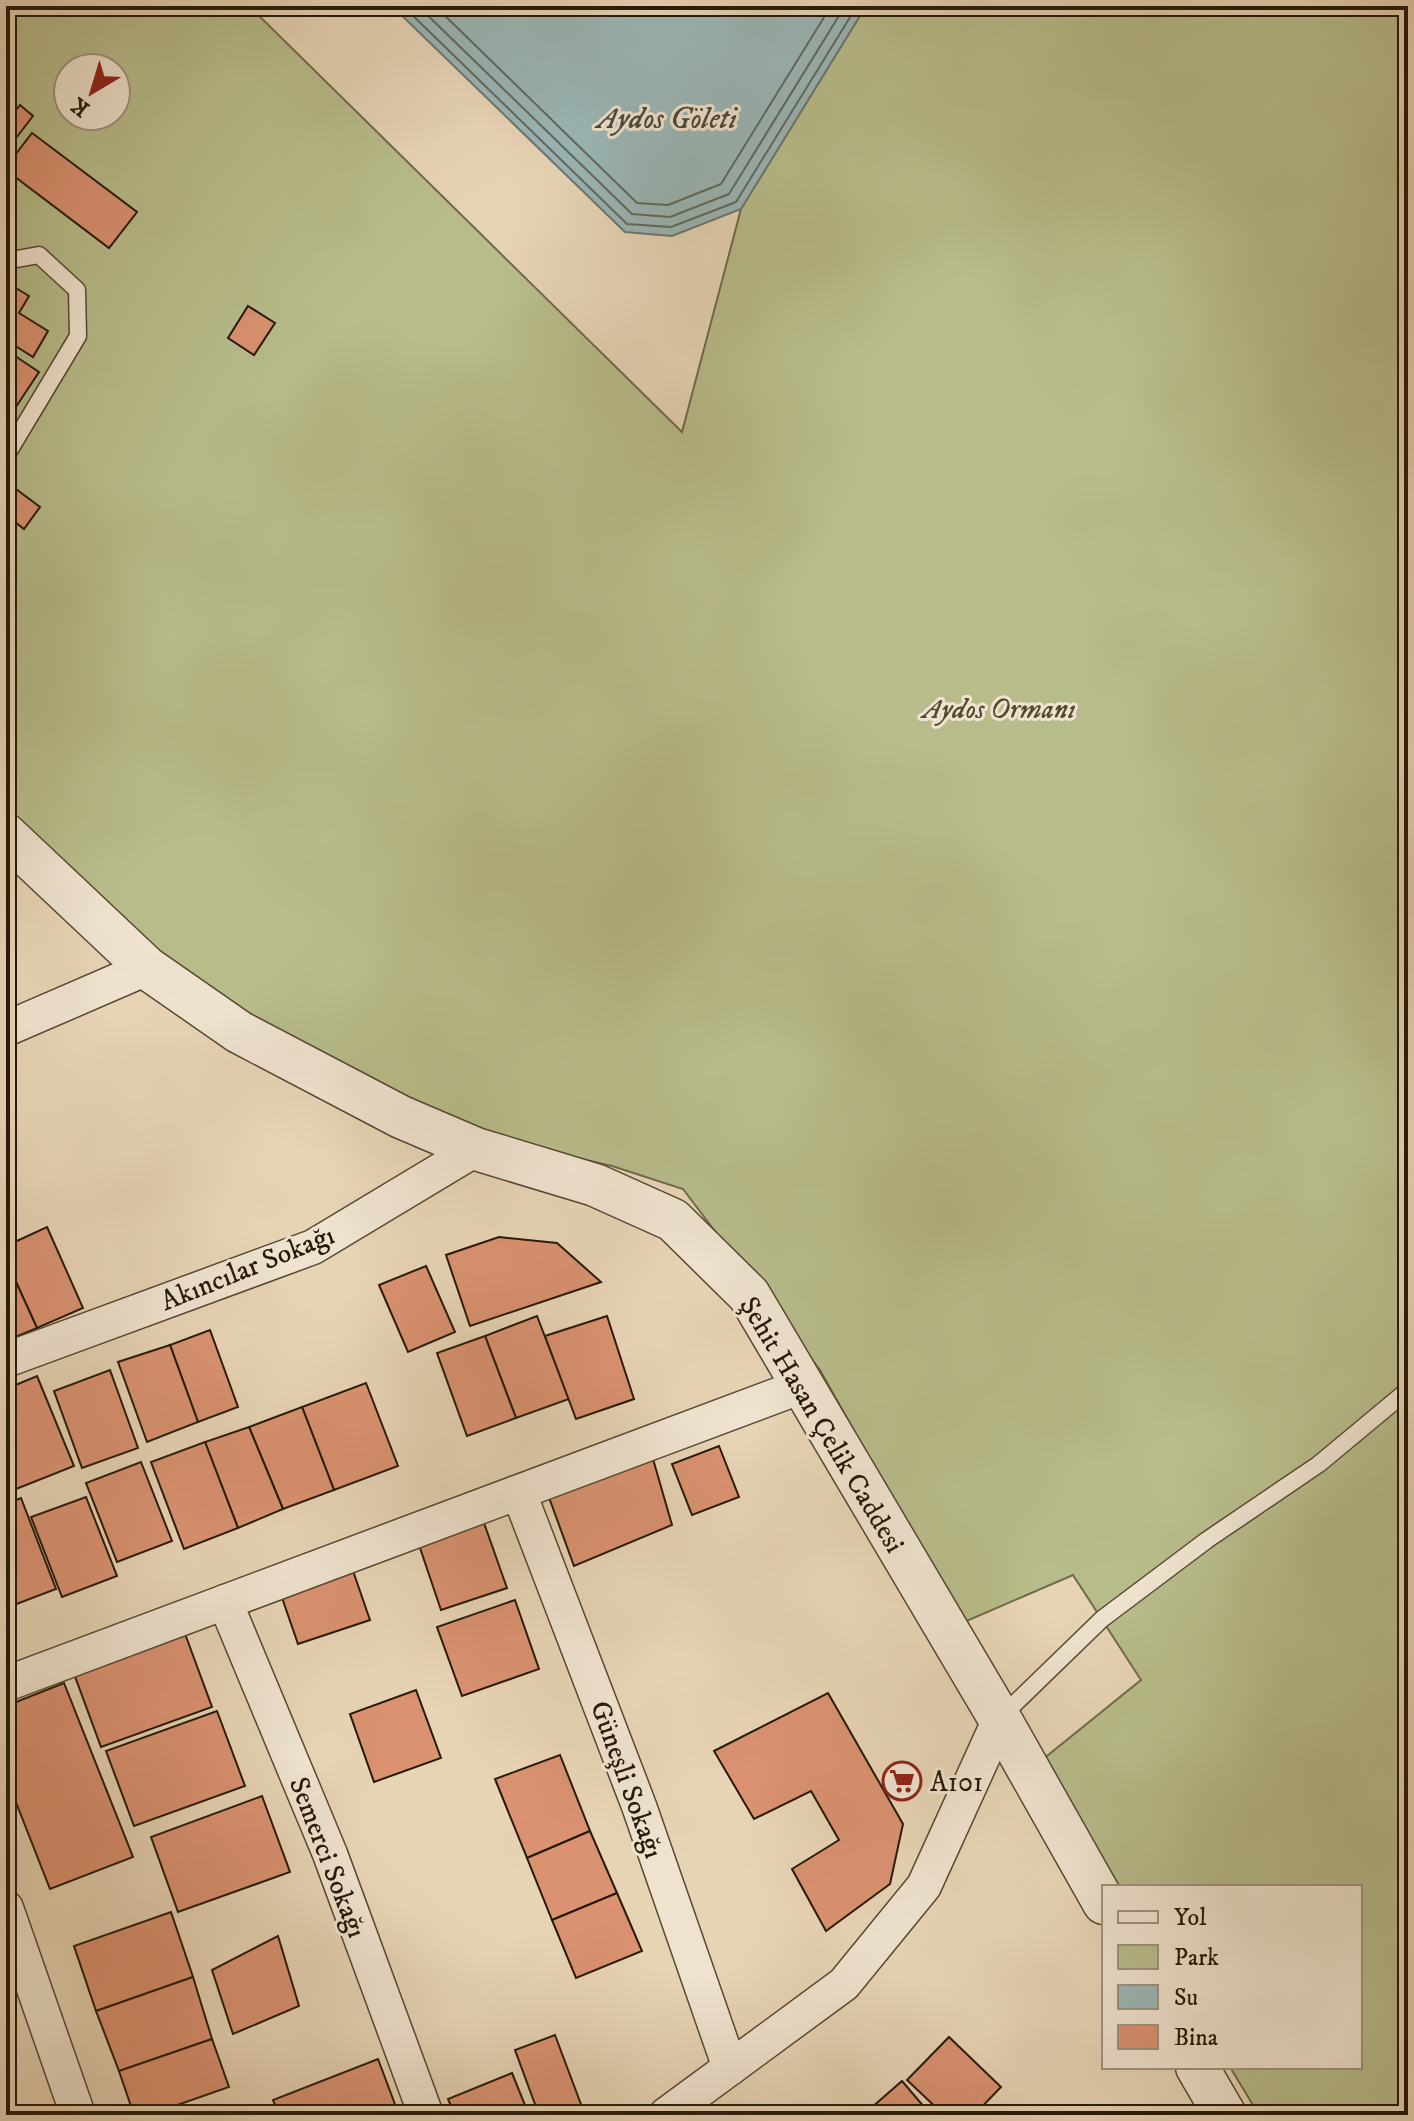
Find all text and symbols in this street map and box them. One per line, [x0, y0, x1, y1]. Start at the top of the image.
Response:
north arrow [52, 52, 132, 132]
text: K [66, 91, 95, 122]
water label: Aydos Göleti [594, 101, 739, 138]
park label: Aydos Ormanı [920, 692, 1075, 727]
street label: Akıncılar Sokağı [156, 1218, 340, 1319]
street label: Şehit Hasan Çelik Caddesi [731, 1290, 912, 1559]
street label: Güneşli Sokağı [582, 1696, 671, 1863]
supermarket icon: A101 [881, 1760, 923, 1802]
place label: A101 [930, 1765, 983, 1800]
street label: Semerci Sokağı [281, 1772, 374, 1943]
legend [1102, 1885, 1362, 2069]
text: Yol [1174, 1903, 1207, 1933]
text: Park [1174, 1943, 1219, 1973]
text: Su [1174, 1983, 1198, 2013]
text: Bina [1174, 2023, 1219, 2053]

